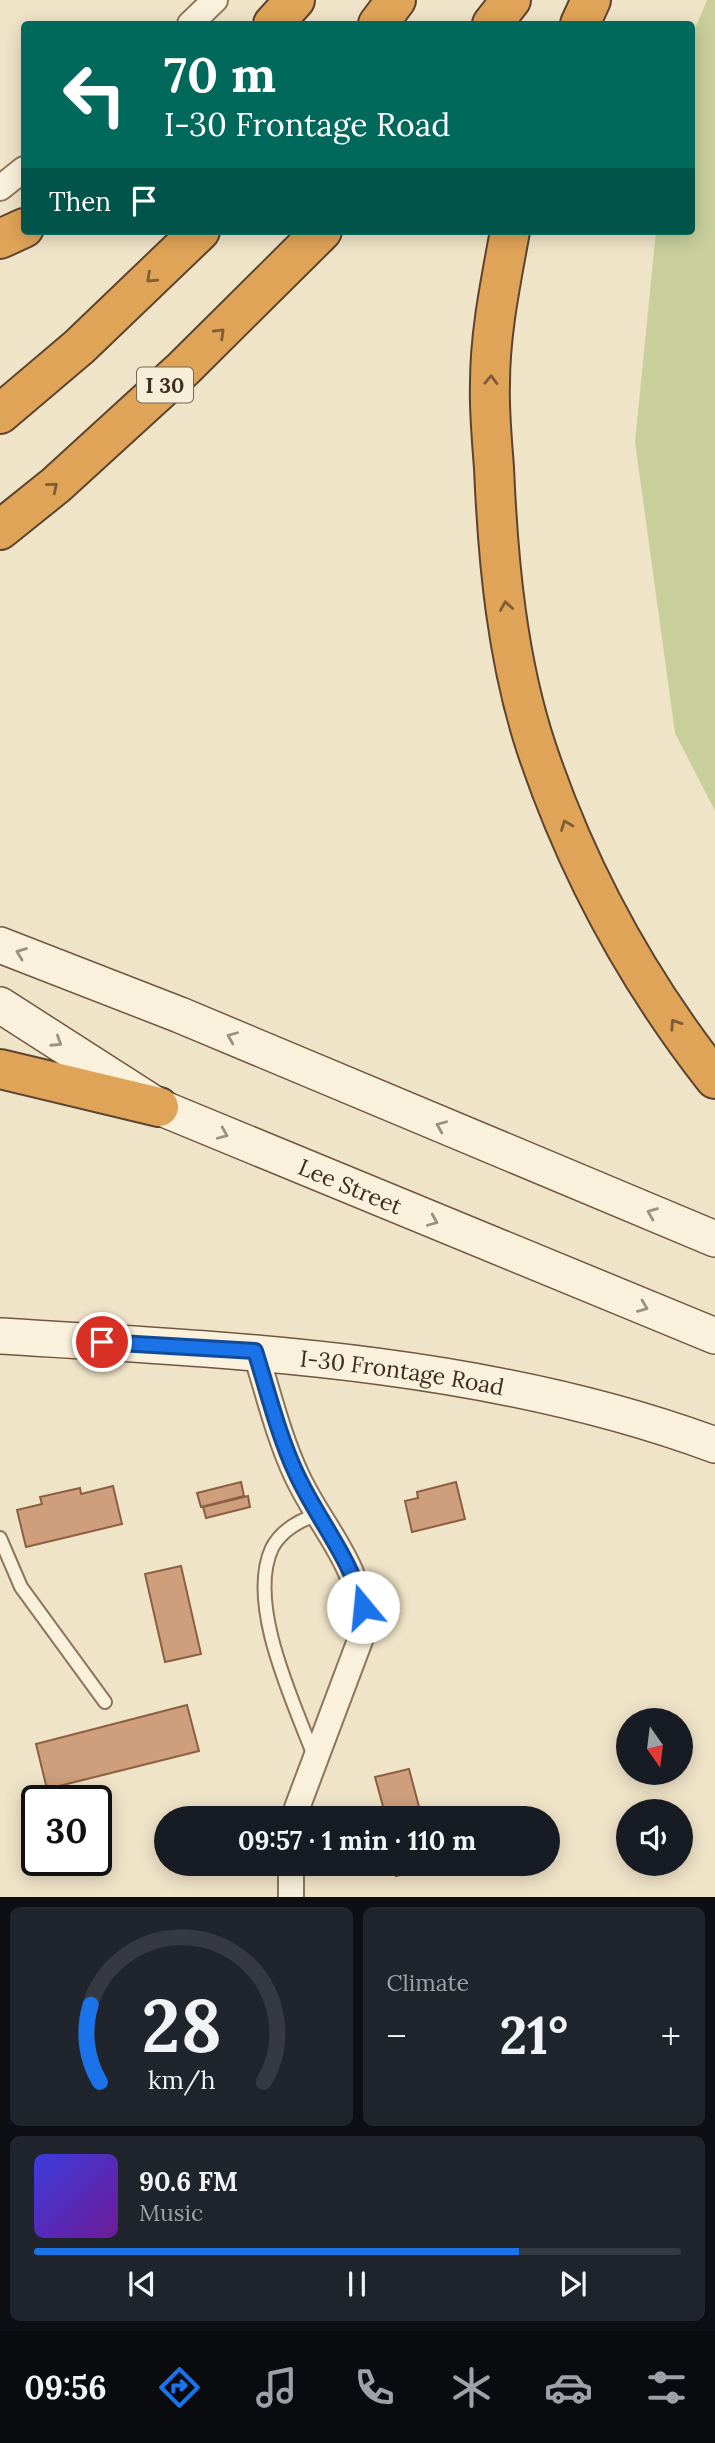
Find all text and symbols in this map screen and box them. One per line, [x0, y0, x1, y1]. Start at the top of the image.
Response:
text: 70 m [164, 43, 276, 105]
icon: left [49, 49, 140, 140]
text: I-30 Frontage Road [164, 104, 450, 145]
icon: arrive [125, 182, 163, 220]
text: Then [49, 185, 111, 218]
one-way arrow [146, 270, 159, 283]
one-way arrow [212, 328, 225, 341]
road number: I 30 [137, 368, 193, 402]
one-way arrow [483, 374, 498, 385]
one-way arrow [44, 483, 57, 495]
one-way arrow [499, 600, 514, 612]
one-way arrow [560, 819, 574, 831]
one-way arrow [15, 947, 27, 961]
one-way arrow [670, 1019, 683, 1032]
one-way arrow [227, 1031, 239, 1045]
one-way arrow [50, 1034, 63, 1047]
one-way arrow [436, 1121, 448, 1135]
one-way arrow [216, 1125, 228, 1139]
street label: Lee Street [294, 1152, 407, 1220]
one-way arrow [646, 1207, 658, 1221]
one-way arrow [426, 1212, 438, 1226]
one-way arrow [637, 1298, 649, 1312]
pin [72, 1312, 132, 1372]
icon: arrive [83, 1323, 121, 1361]
street label: I-30 Frontage Road [299, 1343, 507, 1401]
position arrow [326, 1570, 400, 1644]
north arrow [616, 1708, 693, 1785]
map controls [616, 1708, 693, 1876]
speed limit sign: 30 [21, 1785, 112, 1876]
button: sound [616, 1799, 693, 1876]
text: 09:57 · 1 min · 110 m [238, 1824, 476, 1857]
text: Climate [387, 1968, 469, 1997]
text: 28 [141, 1980, 221, 2073]
text: 21° [499, 2002, 568, 2068]
text: − [387, 2012, 407, 2060]
text: + [661, 2012, 681, 2060]
text: km/h [147, 2064, 215, 2096]
text: 90.6 FM [139, 2165, 238, 2198]
text: Music [139, 2198, 203, 2227]
icon: previous [123, 2265, 161, 2303]
icon: pause [338, 2265, 376, 2303]
icon: next [554, 2265, 592, 2303]
icon: directions [155, 2363, 204, 2412]
icon: music [252, 2363, 301, 2412]
icon: phone [350, 2363, 399, 2412]
icon: climate [447, 2363, 496, 2412]
icon: car [544, 2363, 593, 2412]
icon: filters [642, 2363, 691, 2412]
text: 09:56 [24, 2367, 107, 2408]

